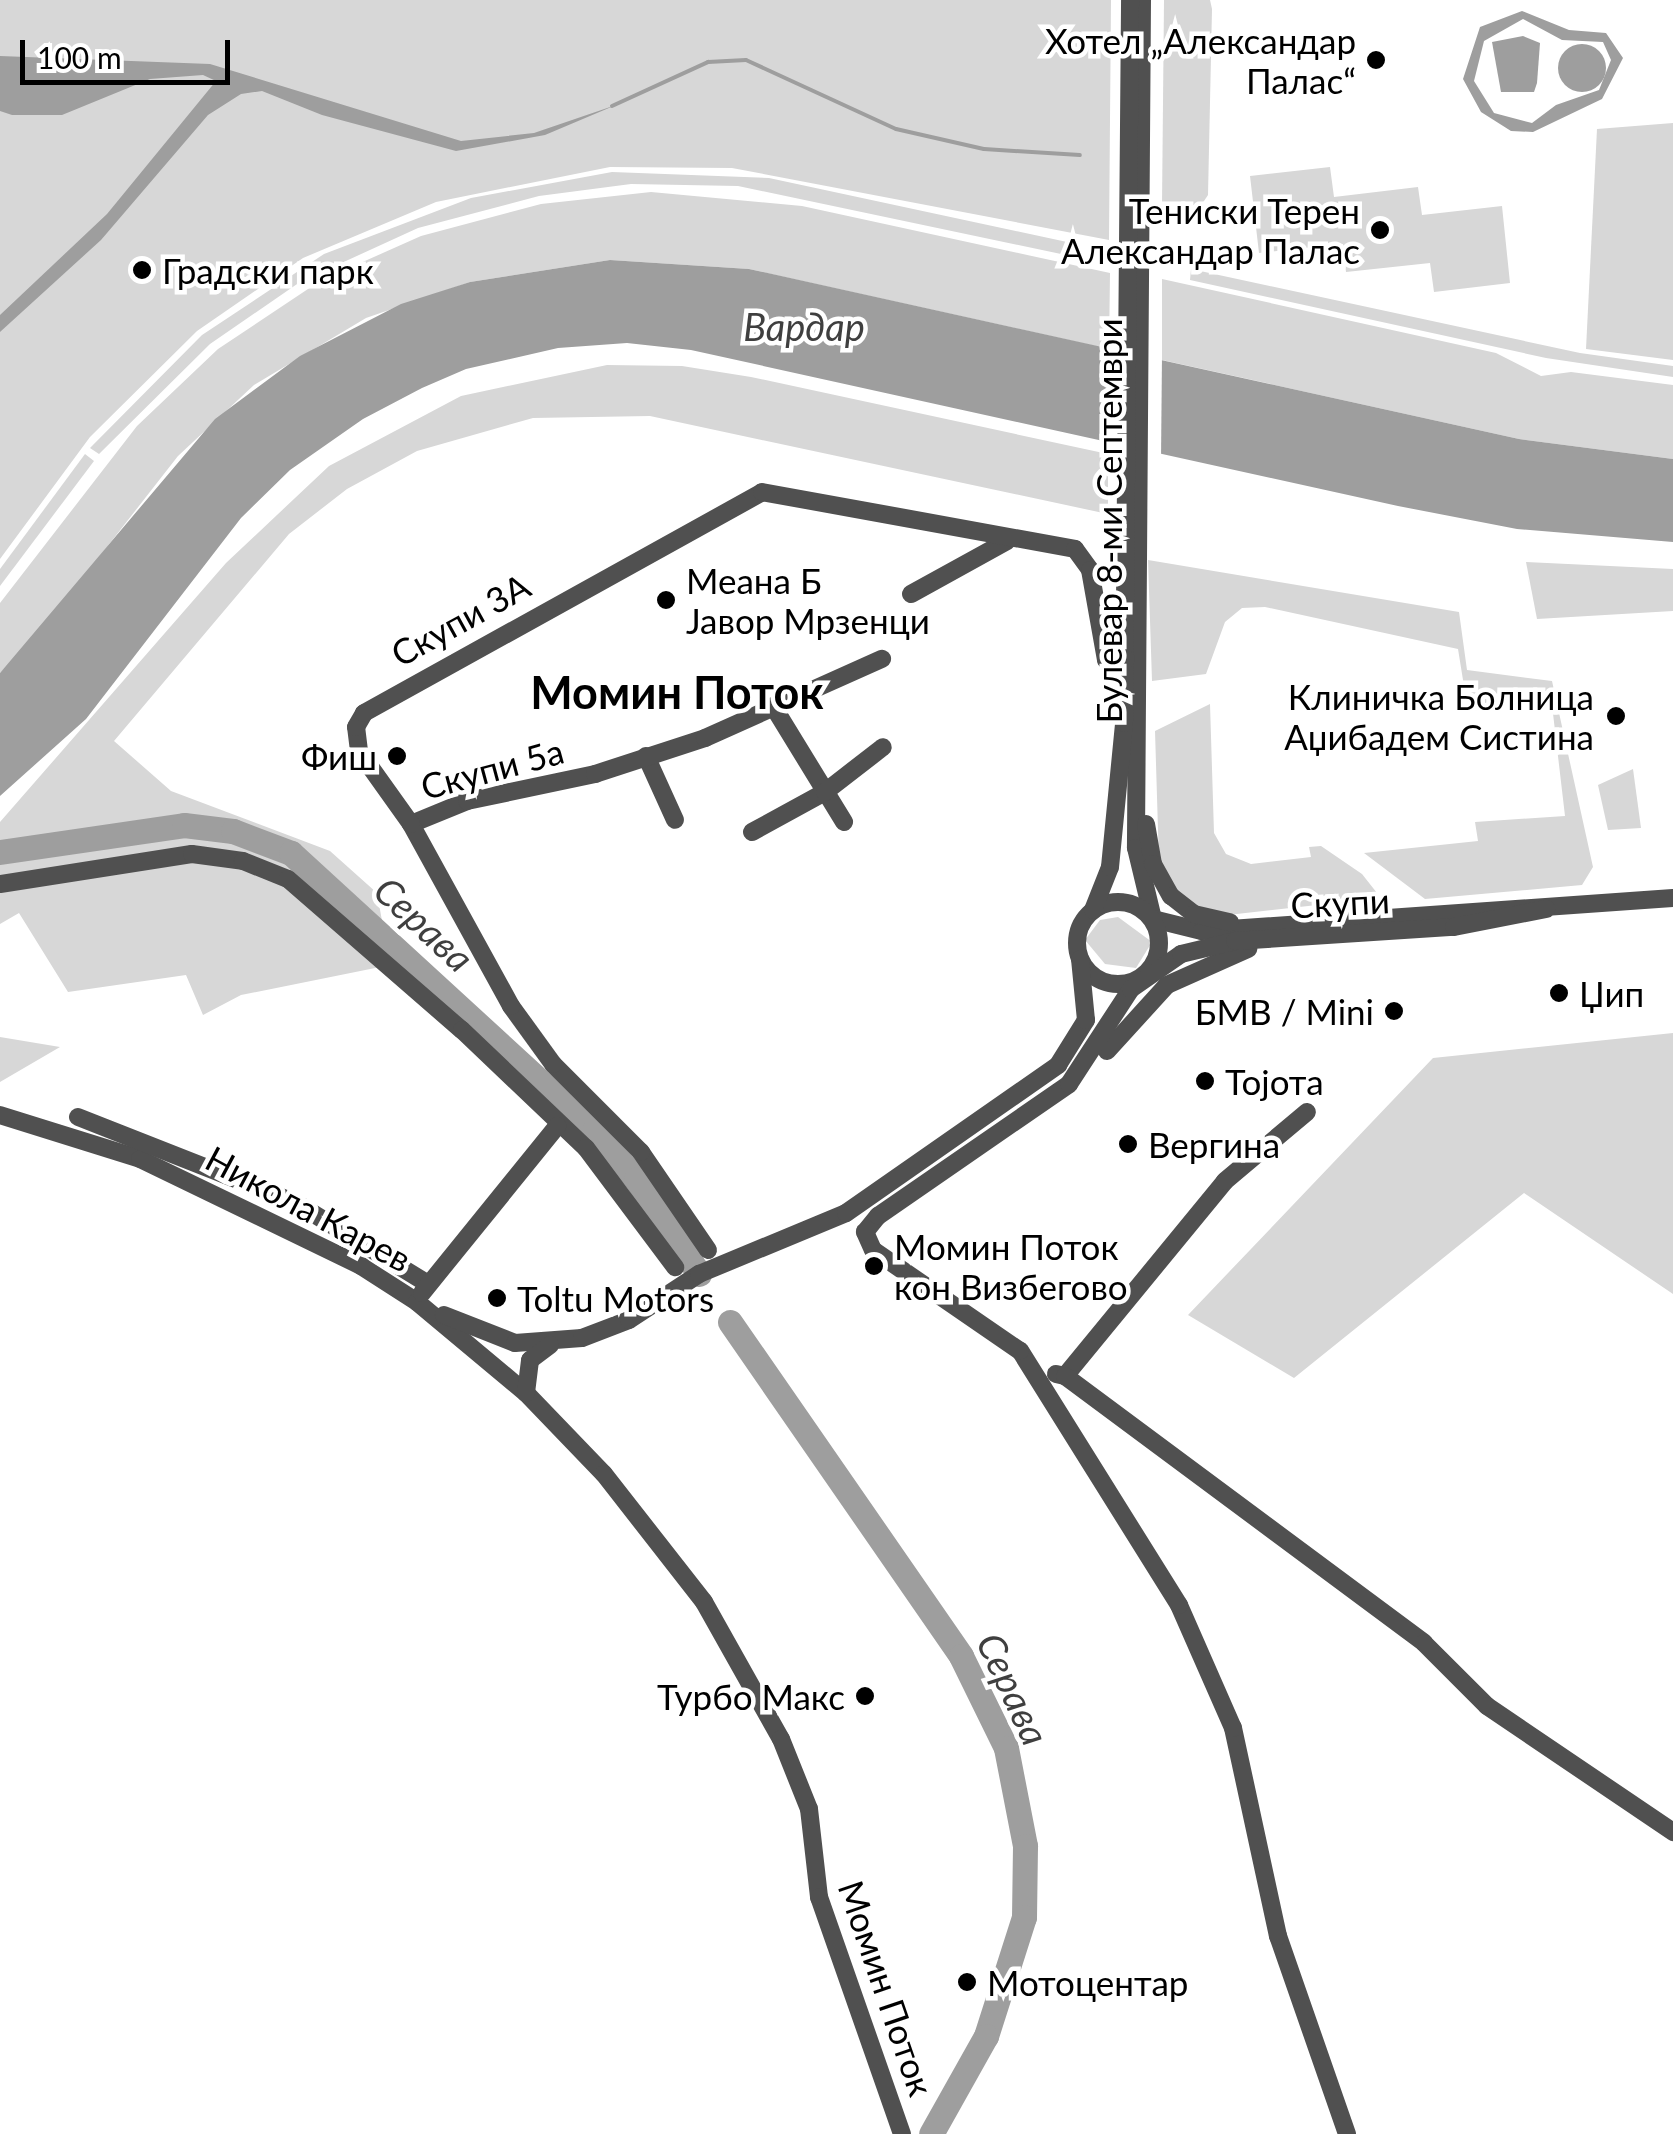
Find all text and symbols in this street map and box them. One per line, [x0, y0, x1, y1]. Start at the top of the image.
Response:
place label: Хотел „Александар Палас“ [1045, 19, 1356, 101]
scale bar [25, 20, 235, 82]
text: 100 m [37, 39, 122, 75]
marker: Хотел „Александар Палас“ [1365, 49, 1387, 71]
place label: Тениски Терен Александар Палас [1061, 189, 1360, 271]
marker: Тениски Терен Александар Палас [1369, 219, 1391, 241]
place label: Градски парк [162, 249, 374, 291]
marker: Градски парк [131, 259, 153, 281]
water label: Вардар [743, 304, 865, 350]
street label: Булевар 8-ми Септември [1087, 318, 1129, 724]
place label: Меана Б Јавор Мрзенци [686, 559, 930, 641]
street label: Скупи 3А [383, 564, 537, 674]
marker: Меана Б Јавор Мрзенци [655, 589, 677, 611]
district label: Момин Поток [530, 666, 824, 720]
place label: Клиничка Болница Аџибадем Систина [1284, 675, 1594, 757]
marker: Клиничка Болница Аџибадем Систина [1603, 703, 1629, 729]
street label: Скупи 5а [416, 729, 568, 807]
place label: Фиш [301, 735, 377, 777]
marker: Фиш [386, 745, 408, 767]
water label: Серава [365, 867, 483, 981]
street label: Скупи [1289, 878, 1391, 926]
place label: Џип [1579, 972, 1644, 1014]
marker: Џип [1548, 982, 1570, 1004]
place label: БМВ / Mini [1195, 990, 1374, 1032]
marker: БМВ / Mini [1383, 1000, 1405, 1022]
place label: Тојота [1225, 1060, 1324, 1102]
marker: Тојота [1194, 1070, 1216, 1092]
place label: Вергина [1148, 1123, 1280, 1165]
marker: Вергина [1117, 1133, 1139, 1155]
street label: Никола Карев [199, 1136, 419, 1280]
place label: Момин Поток кон Визбегово [894, 1225, 1128, 1307]
marker: Момин Поток кон Визбегово [863, 1255, 885, 1277]
place label: Toltu Motors [517, 1277, 714, 1319]
marker: Toltu Motors [486, 1287, 508, 1309]
water label: Серава [967, 1626, 1059, 1752]
place label: Турбо Макс [657, 1675, 845, 1717]
marker: Турбо Макс [854, 1685, 876, 1707]
street label: Момин Поток [831, 1875, 943, 2101]
place label: Мотоцентар [987, 1961, 1188, 2003]
marker: Мотоцентар [956, 1971, 978, 1993]

